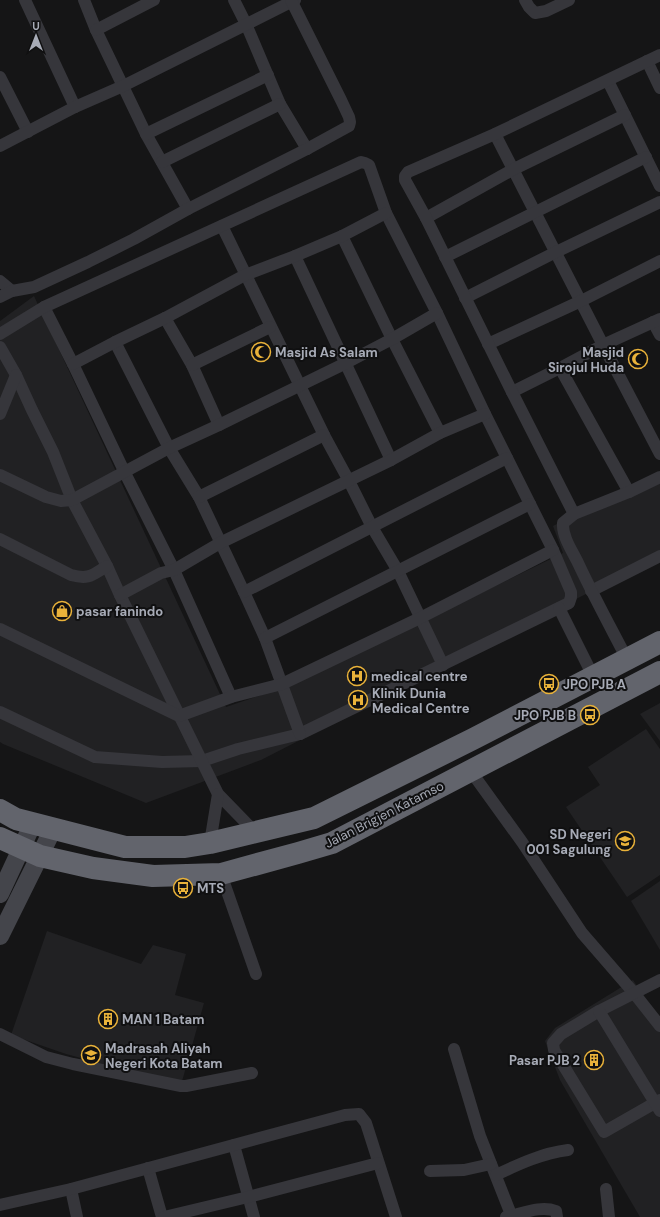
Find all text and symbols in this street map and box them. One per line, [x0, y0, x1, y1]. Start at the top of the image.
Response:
north arrow [16, 16, 56, 56]
text: U [32, 19, 40, 33]
mosque icon: Masjid As Salam [250, 341, 272, 363]
place label: Masjid As Salam [275, 344, 378, 361]
place label: Masjid Sirojul Huda [548, 344, 624, 376]
mosque icon: Masjid Sirojul Huda [627, 348, 649, 370]
shop icon: pasar fanindo [51, 600, 73, 622]
place label: pasar fanindo [76, 603, 163, 620]
hospital icon: medical centre [346, 665, 368, 687]
place label: medical centre [371, 668, 468, 685]
bus stop icon: JPO PJB A [538, 673, 560, 695]
place label: JPO PJB A [563, 676, 626, 693]
place label: Klinik Dunia Medical Centre [372, 685, 470, 717]
hospital icon: Klinik Dunia Medical Centre [347, 689, 369, 711]
bus stop icon: JPO PJB B [579, 704, 601, 726]
place label: JPO PJB B [514, 707, 576, 724]
street label: Jalan Brigjen Katamso [322, 777, 447, 852]
place label: SD Negeri 001 Sagulung [526, 826, 611, 858]
school or university icon: SD Negeri 001 Sagulung [614, 830, 636, 852]
bus stop icon: MTS [172, 877, 194, 899]
place label: MTS [197, 880, 224, 897]
building icon: MAN 1 Batam [97, 1008, 119, 1030]
place label: MAN 1 Batam [122, 1011, 204, 1028]
place label: Madrasah Aliyah Negeri Kota Batam [105, 1040, 223, 1072]
school or university icon: Madrasah Aliyah Negeri Kota Batam [80, 1044, 102, 1066]
building icon: Pasar PJB 2 [583, 1049, 605, 1071]
place label: Pasar PJB 2 [509, 1052, 580, 1069]

